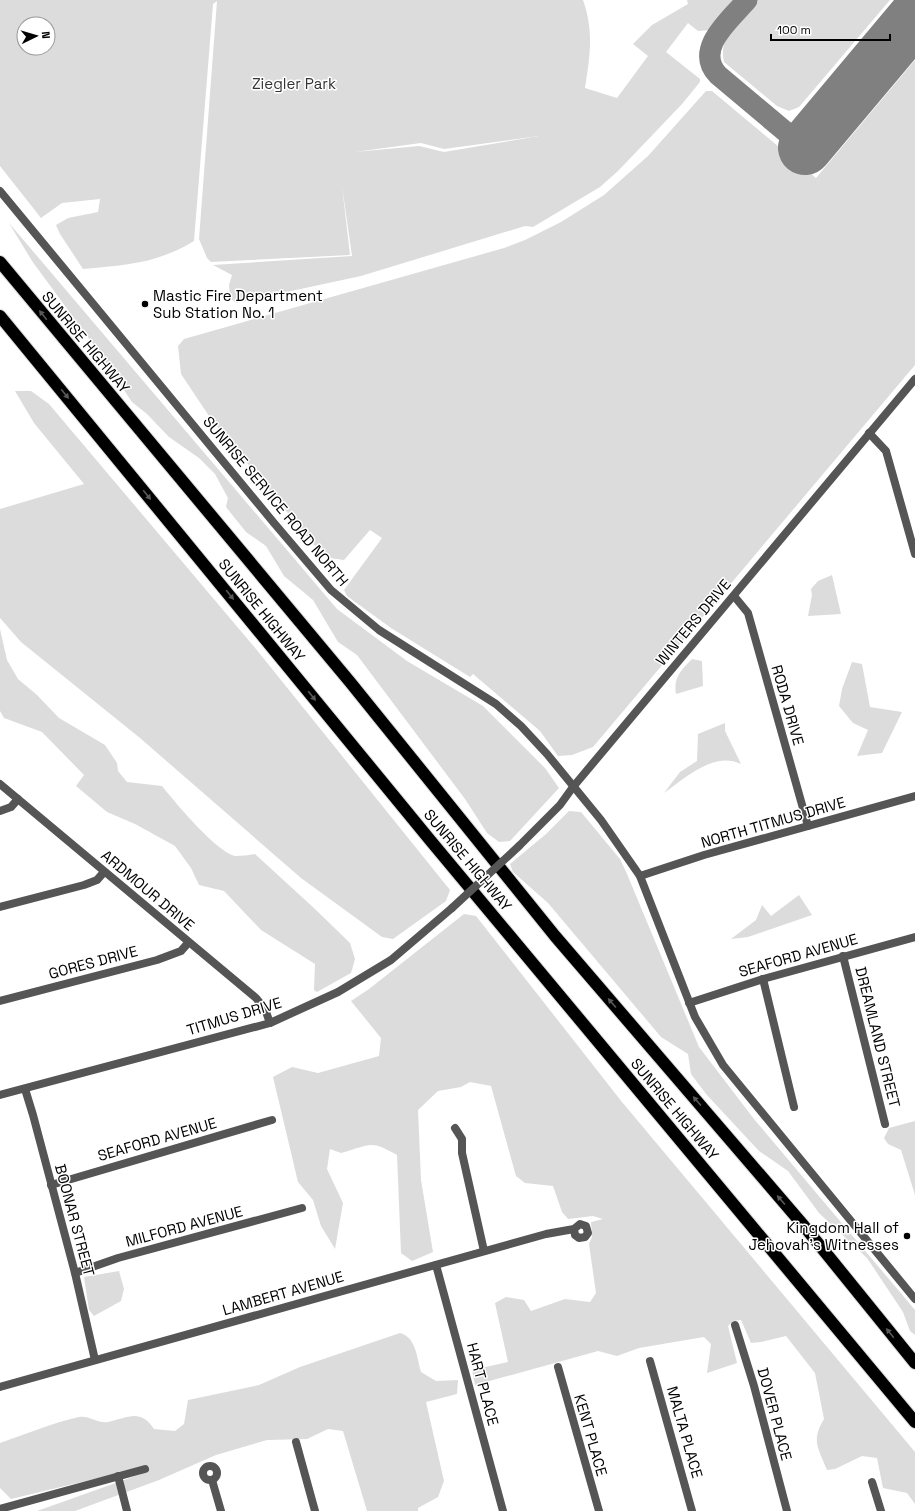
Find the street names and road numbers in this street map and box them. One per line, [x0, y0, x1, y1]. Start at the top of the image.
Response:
street label: SUNRISE HIGHWAY [38, 287, 134, 397]
street label: SUNRISE SERVICE ROAD NORTH [199, 412, 353, 590]
street label: SUNRISE HIGHWAY [215, 555, 309, 665]
street label: WINTERS DRIVE [651, 575, 735, 669]
street label: RODA DRIVE [767, 663, 809, 747]
street label: NORTH TITMUS DRIVE [699, 792, 847, 852]
street label: SUNRISE HIGHWAY [420, 805, 516, 915]
street label: ARDMOUR DRIVE [97, 845, 199, 935]
street label: SEAFORD AVENUE [736, 929, 860, 981]
street label: GORES DRIVE [46, 941, 140, 983]
street label: DREAMLAND STREET [851, 965, 905, 1110]
street label: TITMUS DRIVE [184, 993, 284, 1039]
street label: SUNRISE HIGHWAY [627, 1054, 723, 1164]
street label: SEAFORD AVENUE [95, 1113, 219, 1165]
street label: BOONAR STREET [51, 1162, 99, 1278]
street label: MILFORD AVENUE [123, 1201, 245, 1251]
street label: LAMBERT AVENUE [220, 1267, 346, 1319]
street label: HART PLACE [463, 1340, 503, 1428]
street label: DOVER PLACE [753, 1365, 797, 1463]
street label: MALTA PLACE [663, 1384, 707, 1480]
street label: KENT PLACE [570, 1392, 612, 1478]

